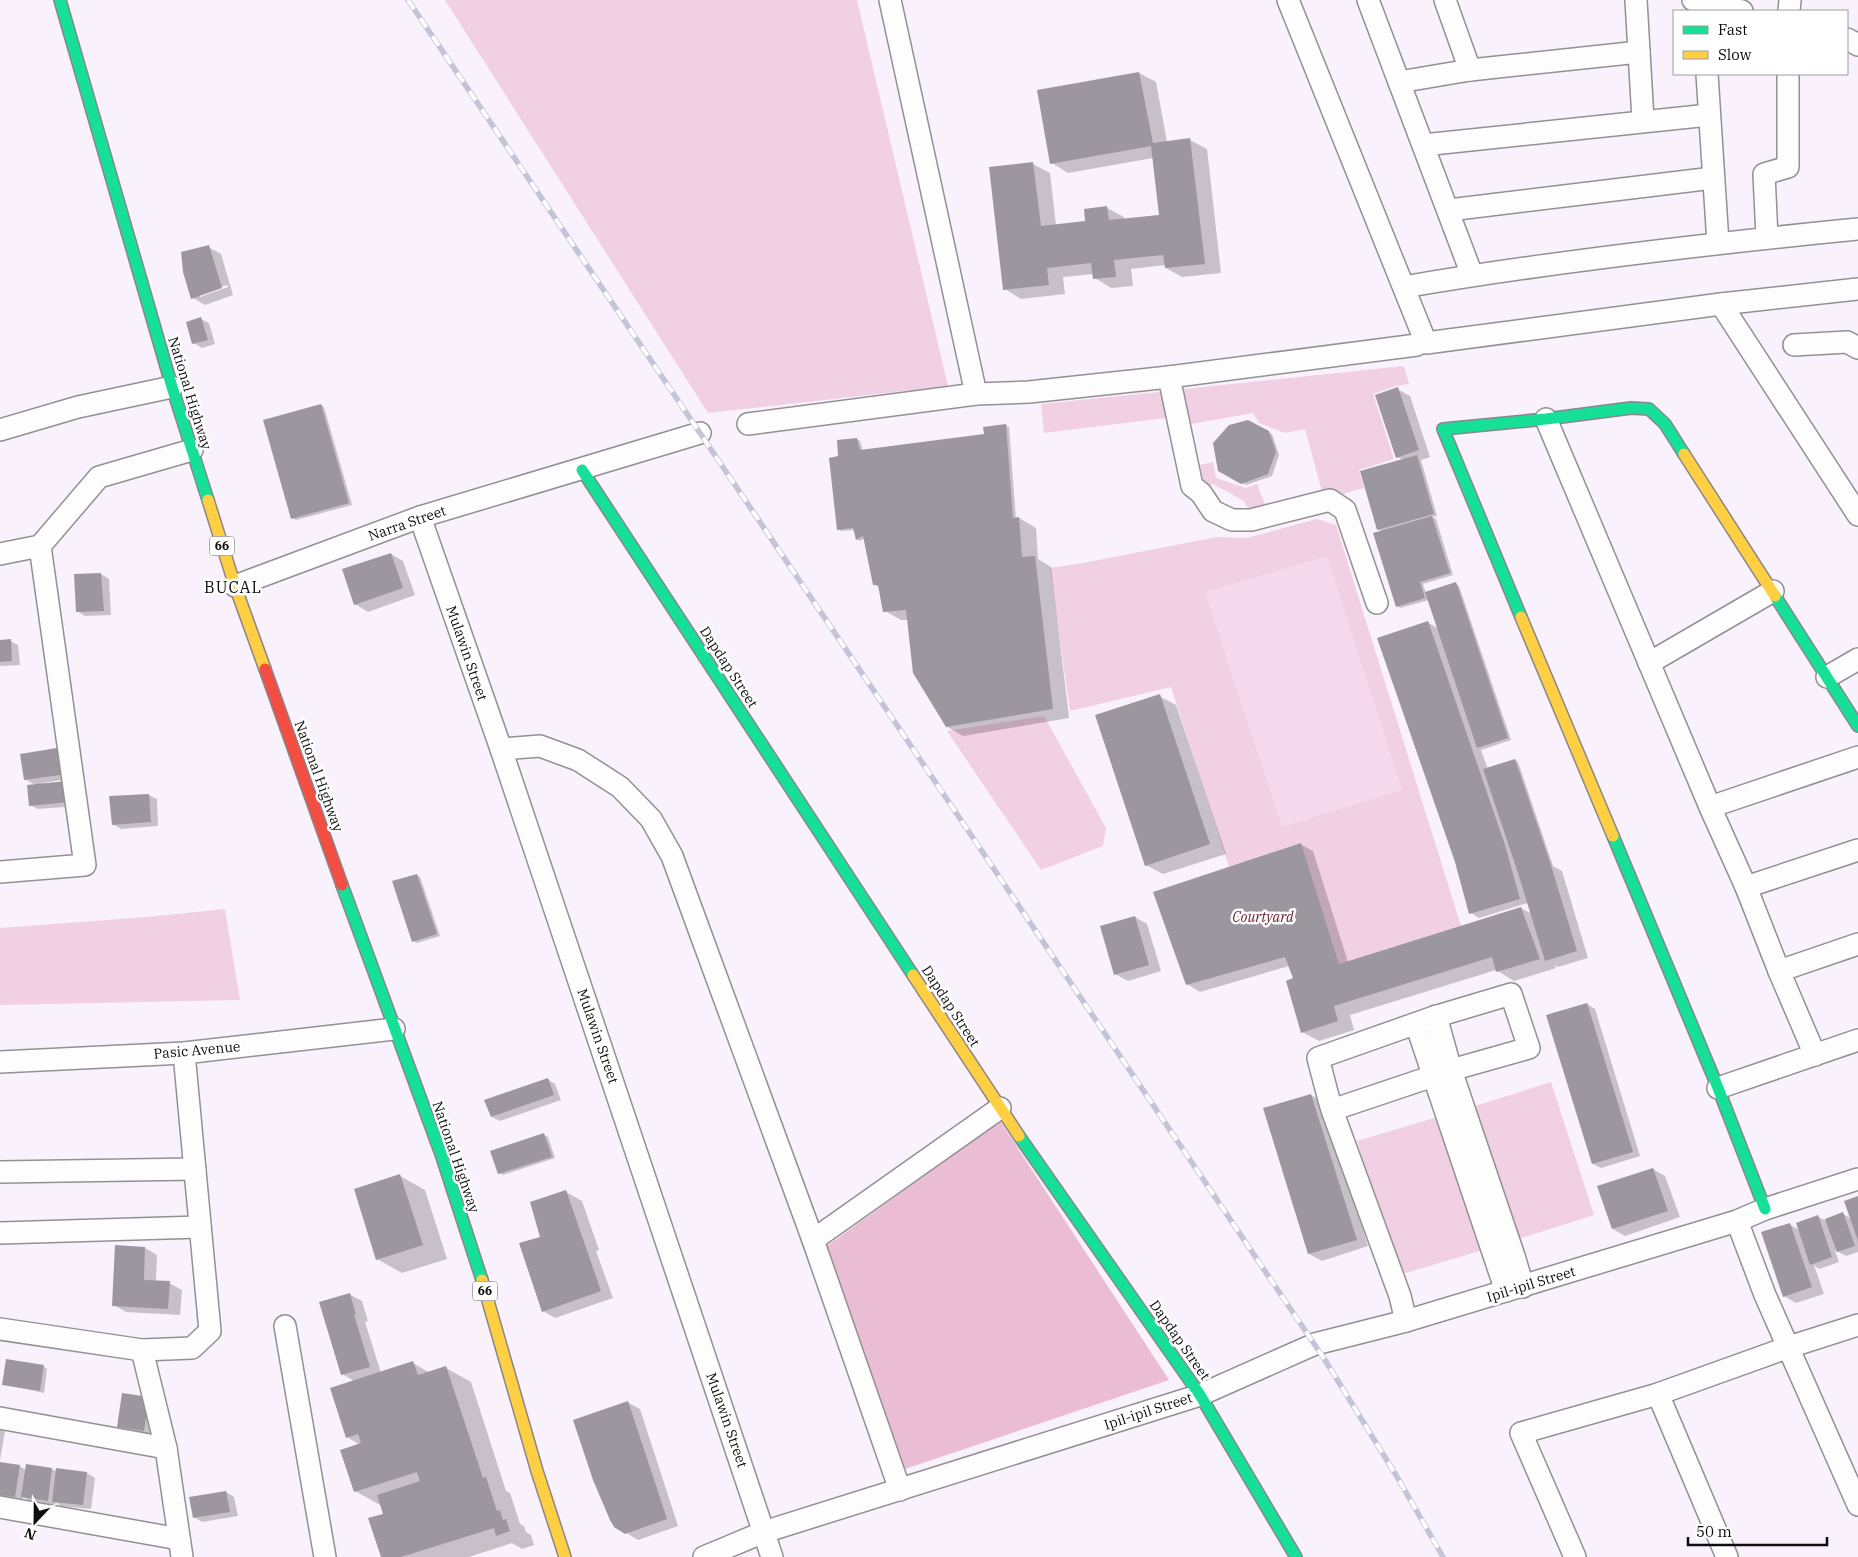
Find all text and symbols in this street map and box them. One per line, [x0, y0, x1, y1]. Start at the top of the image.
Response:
legend [1673, 10, 1848, 75]
text: Fast [1718, 20, 1748, 39]
text: Slow [1718, 45, 1752, 64]
street label: National Highway [164, 334, 216, 452]
street label: Narra Street [366, 501, 448, 545]
road number: 66 [210, 536, 234, 556]
district label: BUCAL [204, 577, 262, 597]
street label: Mulawin Street [442, 603, 492, 703]
street label: Dapdap Street [696, 623, 762, 711]
street label: National Highway [291, 718, 348, 835]
park label: Courtyard [1232, 908, 1294, 926]
street label: Dapdap Street [918, 962, 984, 1050]
street label: Mulawin Street [573, 986, 623, 1086]
street label: Pasic Avenue [153, 1037, 241, 1063]
street label: National Highway [428, 1099, 484, 1216]
street label: Ipil-ipil Street [1485, 1262, 1578, 1306]
road number: 66 [472, 1282, 498, 1300]
street label: Dapdap Street [1146, 1297, 1214, 1384]
street label: Mulawin Street [702, 1370, 752, 1470]
street label: Ipil-ipil Street [1102, 1388, 1194, 1434]
north arrow [10, 1497, 60, 1547]
scale bar [1688, 1514, 1827, 1546]
text: 50 m [1696, 1522, 1732, 1541]
text: N [22, 1524, 39, 1544]

